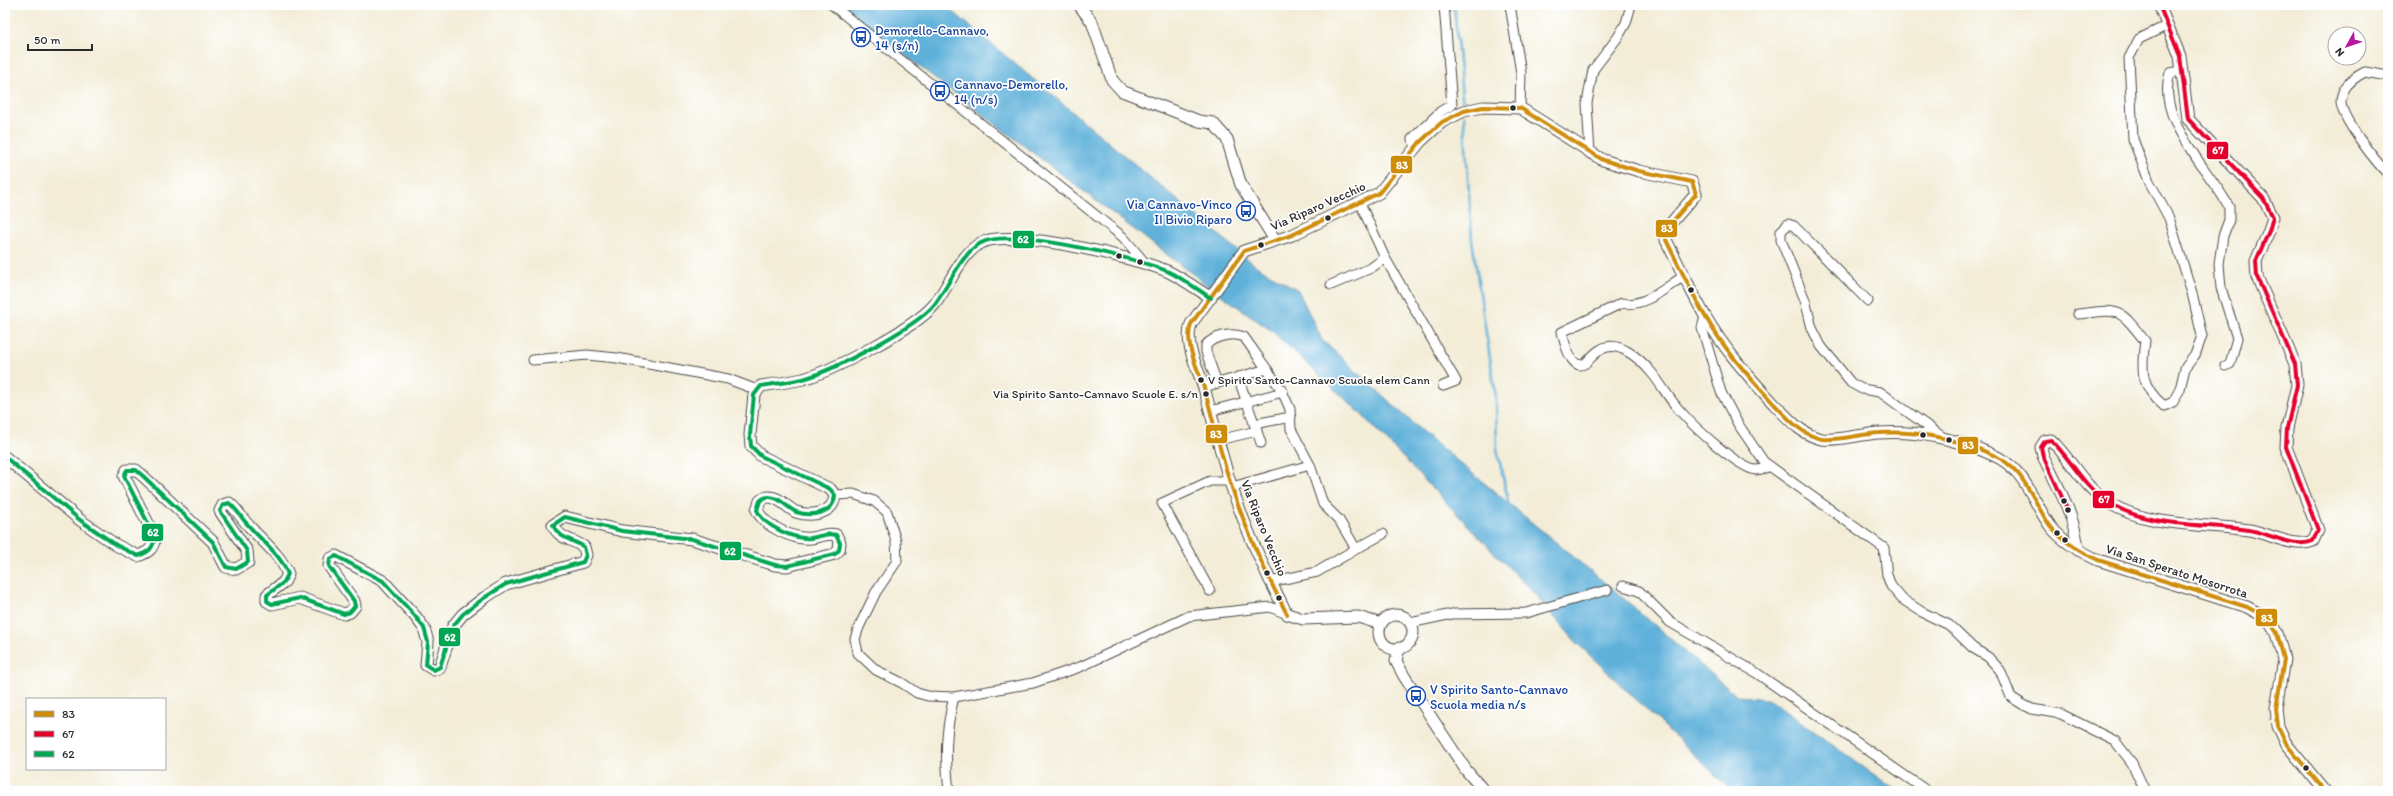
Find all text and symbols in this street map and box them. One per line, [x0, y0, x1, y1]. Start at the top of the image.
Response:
place label: Demorello-Cannavo, 14 (s/n) [875, 23, 989, 53]
scale bar [28, 26, 92, 52]
bus stop icon: Demorello-Cannavo, 14 (s/n) [850, 26, 872, 48]
north arrow [2327, 26, 2367, 66]
text: 50 m [34, 33, 60, 47]
text: N [2332, 45, 2347, 59]
place label: Cannavo-Demorello, 14 (n/s) [954, 77, 1068, 107]
bus stop icon: Cannavo-Demorello, 14 (n/s) [929, 80, 951, 102]
unlabelled marker [1508, 103, 1518, 113]
line badge: 67 [2206, 141, 2229, 160]
text: 67 [2212, 144, 2224, 157]
line badge: 83 [1390, 155, 1413, 174]
text: 83 [1396, 159, 1408, 172]
street label: Via Riparo Vecchio [1268, 178, 1368, 234]
place label: Via Cannavo-Vinco II Bivio Riparo [1127, 197, 1232, 227]
bus stop icon: Via Cannavo-Vinco II Bivio Riparo [1235, 200, 1257, 222]
unlabelled marker [1323, 213, 1333, 223]
line badge: 83 [1655, 219, 1678, 238]
text: 83 [1661, 222, 1673, 235]
line badge: 62 [1012, 230, 1035, 249]
text: 62 [1017, 233, 1029, 246]
unlabelled marker [1256, 240, 1266, 250]
unlabelled marker [1114, 251, 1124, 261]
unlabelled marker [1135, 257, 1145, 267]
unlabelled marker [1686, 285, 1696, 295]
place label: V Spirito Santo-Cannavo Scuola elem Cann [1208, 373, 1430, 387]
marker: V Spirito Santo-Cannavo Scuola elem Cann [1196, 375, 1206, 385]
place label: Via Spirito Santo-Cannavo Scuole E. s/n [993, 387, 1198, 401]
marker: Via Spirito Santo-Cannavo Scuole E. s/n [1201, 389, 1211, 399]
line badge: 83 [1205, 424, 1228, 444]
text: 83 [1210, 428, 1222, 441]
unlabelled marker [1918, 430, 1928, 440]
unlabelled marker [1944, 435, 1954, 445]
line badge: 83 [1957, 436, 1979, 455]
text: 83 [1962, 439, 1974, 452]
street label: Via Riparo Vecchio [1238, 478, 1290, 579]
line badge: 67 [2092, 490, 2115, 509]
text: 67 [2098, 493, 2110, 506]
unlabelled marker [2059, 496, 2069, 506]
unlabelled marker [2063, 505, 2073, 515]
line badge: 62 [141, 523, 164, 542]
text: 62 [147, 526, 159, 539]
unlabelled marker [2052, 528, 2062, 538]
unlabelled marker [2060, 535, 2070, 545]
line badge: 62 [719, 541, 742, 561]
street label: Via San Sperato Mosorrota [2104, 541, 2250, 601]
text: 62 [724, 545, 736, 558]
unlabelled marker [1262, 568, 1272, 578]
unlabelled marker [1274, 593, 1284, 603]
line badge: 83 [2255, 608, 2278, 627]
text: 83 [2261, 612, 2273, 625]
line badge: 62 [438, 627, 461, 647]
text: 62 [444, 631, 456, 644]
place label: V Spirito Santo-Cannavo Scuola media n/s [1430, 682, 1568, 712]
bus stop icon: V Spirito Santo-Cannavo Scuola media n/s [1405, 685, 1427, 707]
legend [26, 698, 166, 770]
text: 83 [62, 707, 76, 721]
text: 67 [62, 727, 74, 741]
text: 62 [62, 747, 75, 761]
unlabelled marker [2301, 763, 2311, 773]

